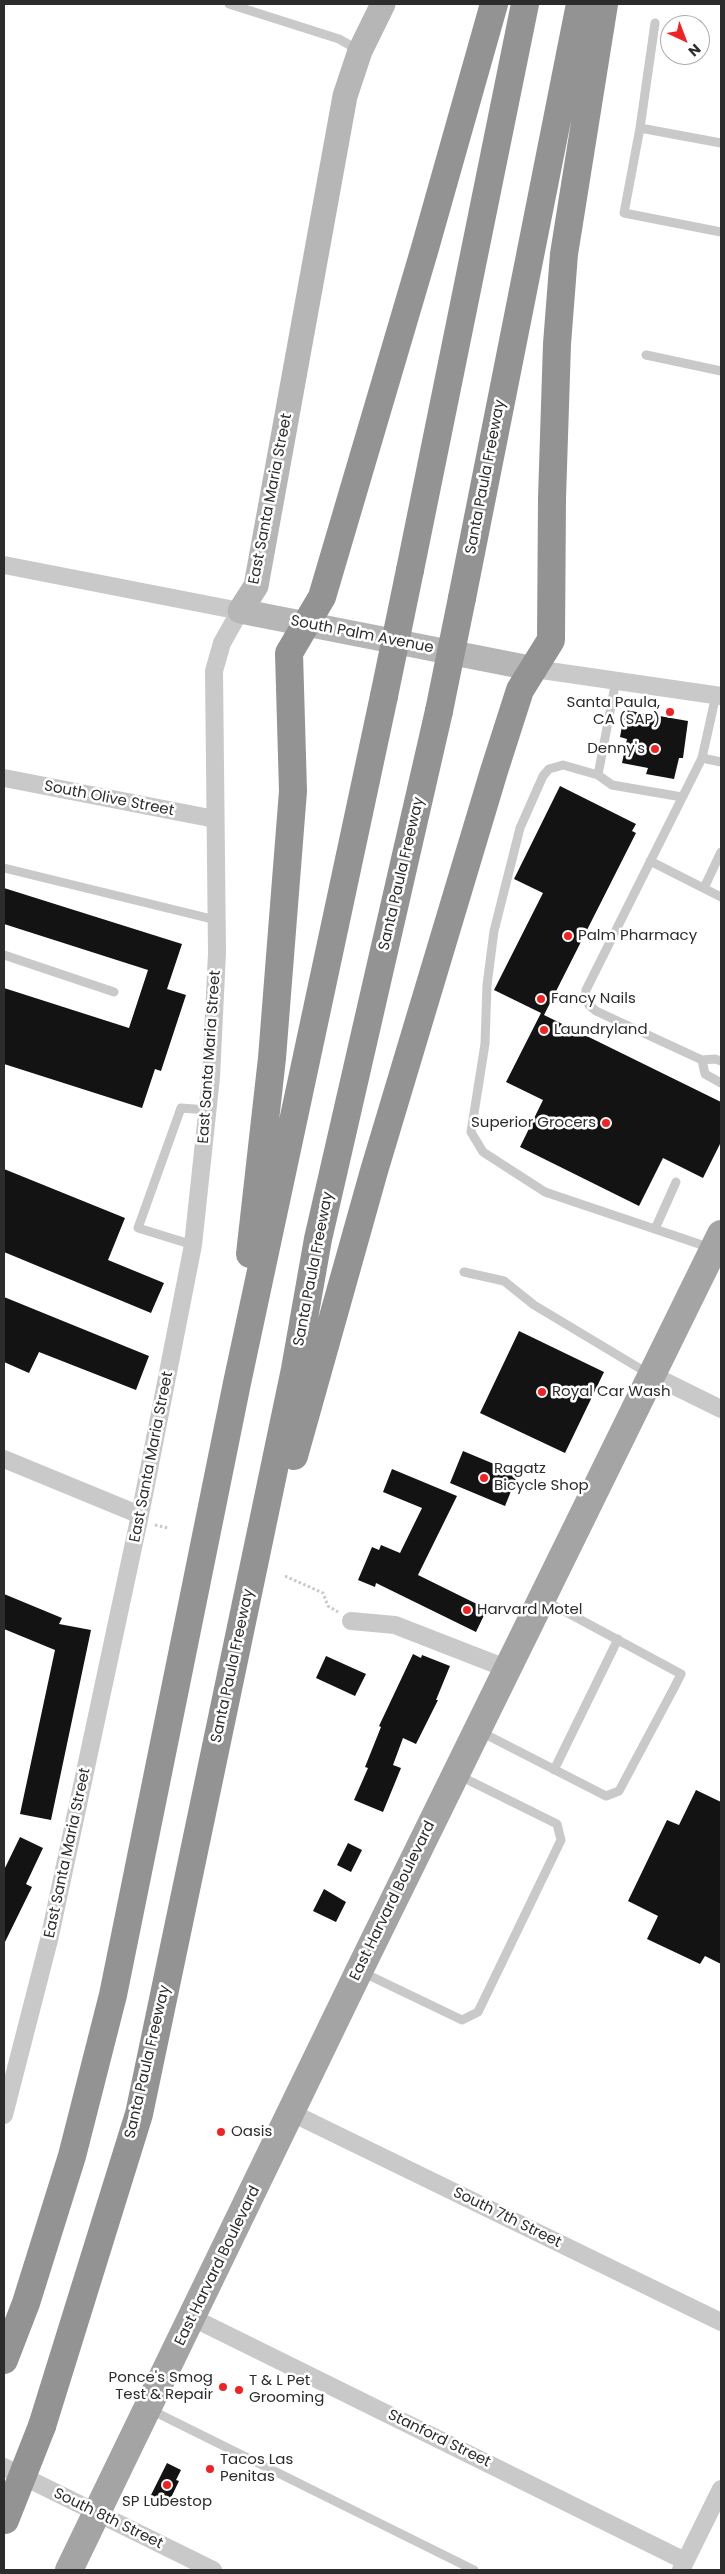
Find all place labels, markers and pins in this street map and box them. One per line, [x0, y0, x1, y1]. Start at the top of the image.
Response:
place label: Santa Paula, CA (SAP) [567, 694, 660, 729]
marker: Santa Paula, CA (SAP) [664, 706, 676, 718]
place label: Denny's [587, 740, 645, 758]
marker: Denny's [649, 743, 661, 755]
place label: Palm Pharmacy [578, 927, 697, 945]
marker: Palm Pharmacy [562, 930, 574, 942]
place label: Fancy Nails [551, 990, 636, 1008]
marker: Fancy Nails [535, 993, 547, 1005]
place label: Laundryland [554, 1021, 648, 1039]
marker: Laundryland [538, 1024, 550, 1036]
place label: Superior Grocers [471, 1114, 596, 1132]
marker: Superior Grocers [600, 1117, 612, 1129]
place label: Royal Car Wash [552, 1383, 671, 1401]
marker: Royal Car Wash [536, 1386, 548, 1398]
place label: Ragatz Bicycle Shop [494, 1460, 589, 1495]
marker: Ragatz Bicycle Shop [478, 1472, 490, 1484]
place label: Harvard Motel [477, 1601, 582, 1619]
marker: Harvard Motel [461, 1604, 473, 1616]
place label: Oasis [231, 2123, 272, 2141]
marker: Oasis [215, 2126, 227, 2138]
place label: Ponce's Smog Test & Repair [108, 2369, 213, 2404]
place label: T & L Pet Grooming [249, 2372, 324, 2407]
marker: Ponce's Smog Test & Repair [217, 2381, 229, 2393]
marker: T & L Pet Grooming [233, 2384, 245, 2396]
place label: Tacos Las Penitas [220, 2451, 293, 2486]
marker: Tacos Las Penitas [204, 2463, 216, 2475]
marker: SP Lubestop [161, 2479, 173, 2491]
place label: SP Lubestop [122, 2493, 212, 2511]

